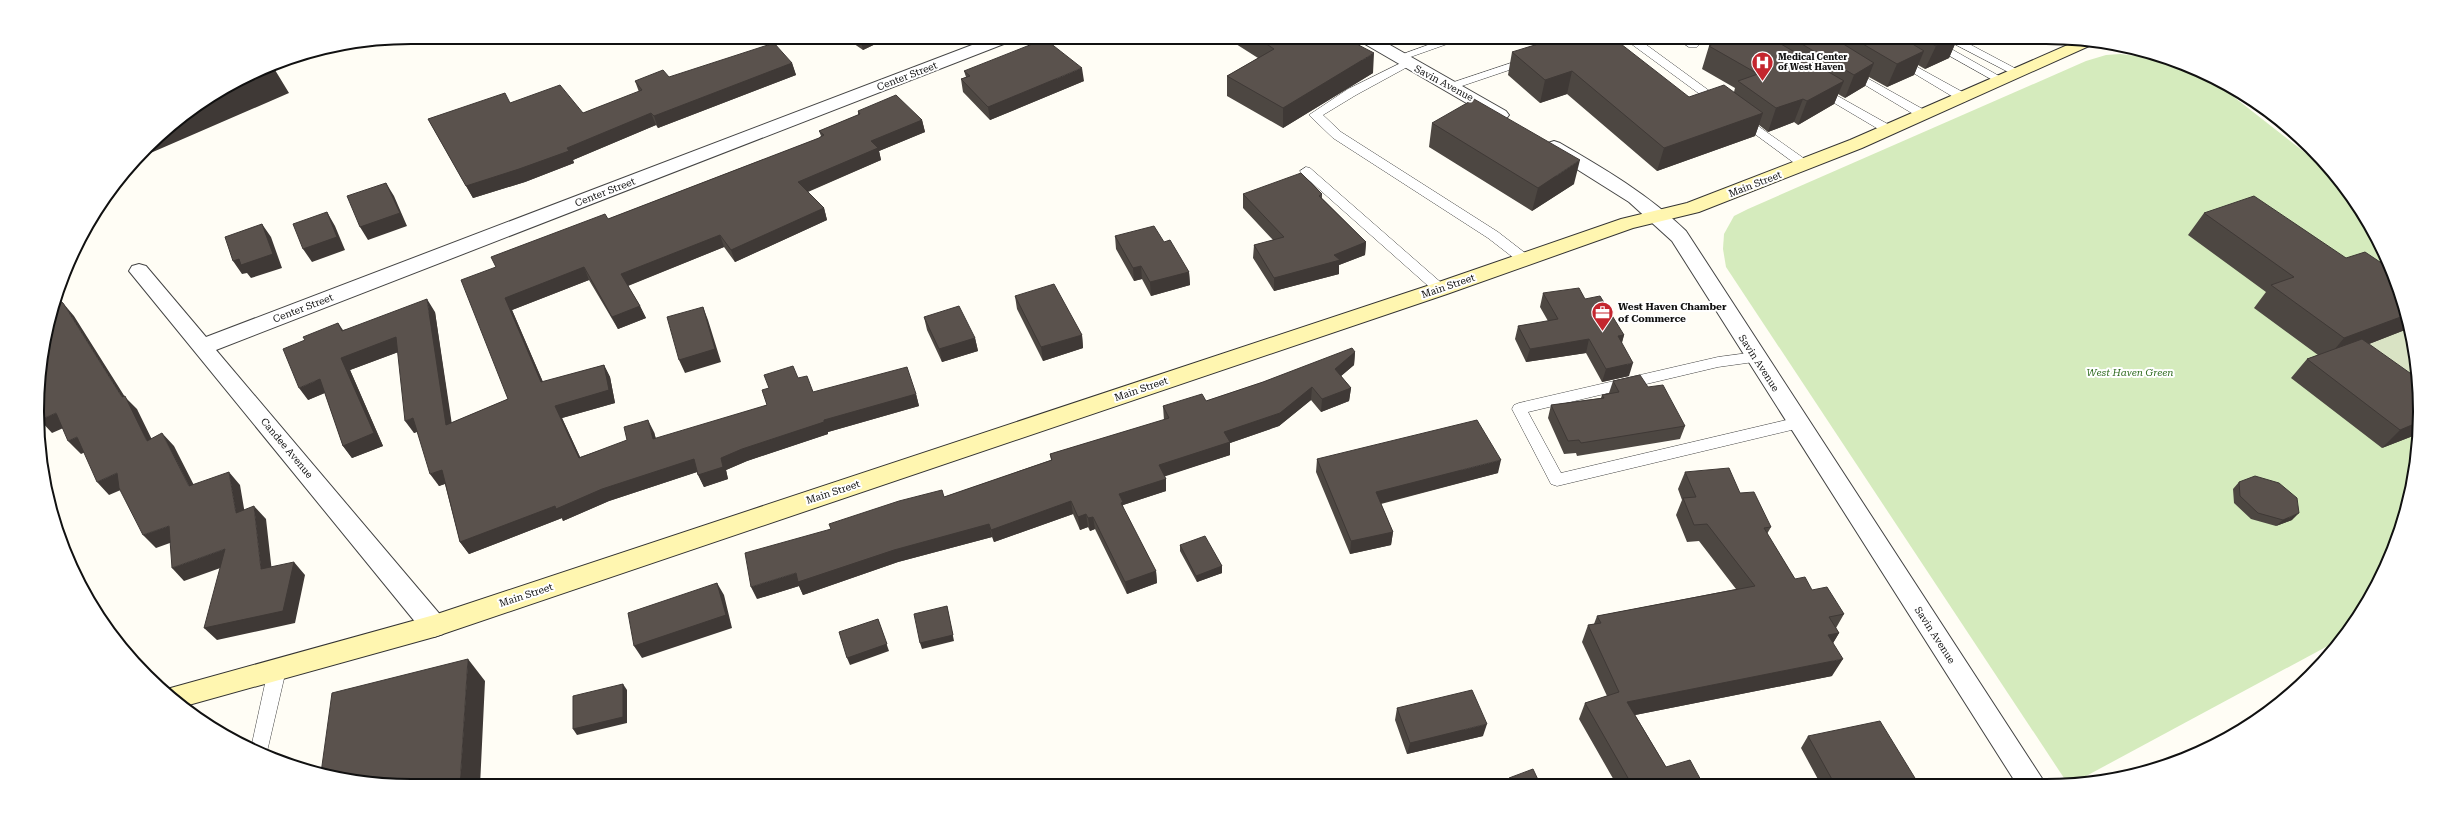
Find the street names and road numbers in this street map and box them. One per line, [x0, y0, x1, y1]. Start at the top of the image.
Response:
street label: Center Street [875, 59, 939, 93]
street label: Savin Avenue [1413, 63, 1476, 103]
street label: Main Street [1727, 169, 1783, 199]
street label: Center Street [573, 175, 637, 209]
street label: Main Street [1420, 272, 1476, 300]
street label: Center Street [271, 291, 335, 325]
street label: Savin Avenue [1737, 333, 1782, 394]
street label: Main Street [1113, 375, 1169, 403]
street label: Candee Avenue [259, 416, 316, 481]
street label: Main Street [805, 478, 861, 506]
street label: Main Street [498, 581, 554, 609]
street label: Savin Avenue [1913, 605, 1958, 666]

